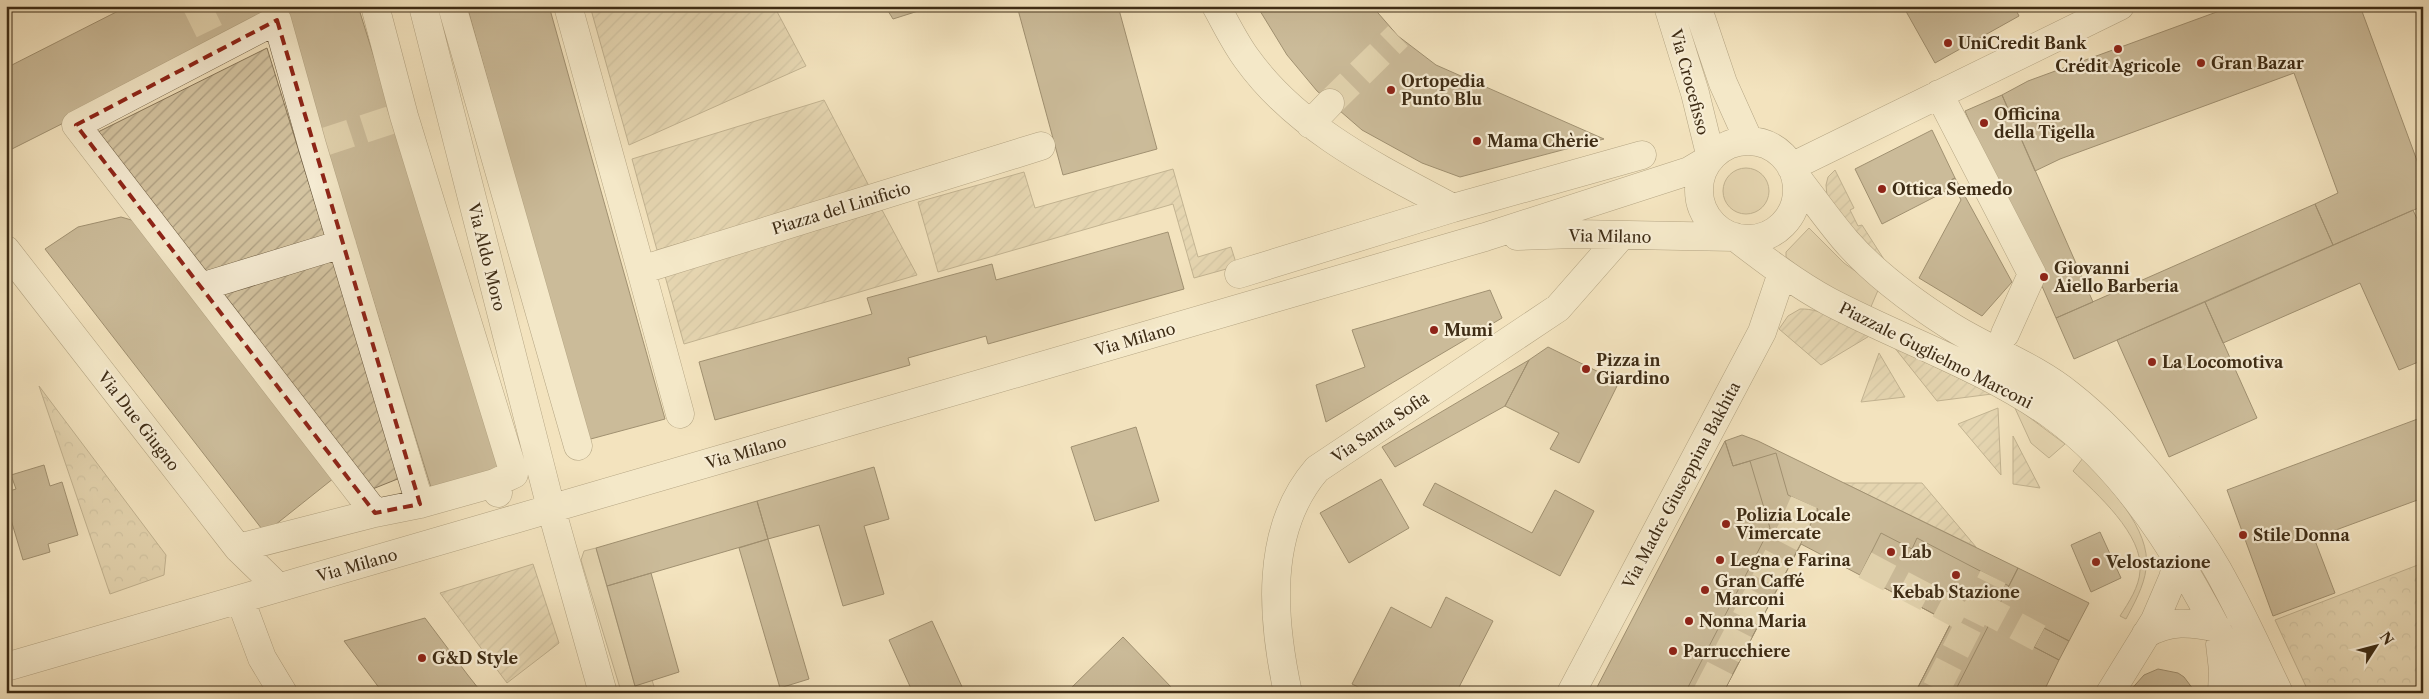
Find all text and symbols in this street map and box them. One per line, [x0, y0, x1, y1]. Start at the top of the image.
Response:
street label: Via Crocefisso [1666, 26, 1714, 137]
place label: UniCredit Bank [1958, 33, 2087, 53]
marker: UniCredit Bank [1942, 37, 1954, 49]
marker: Crédit Agricole [2112, 43, 2124, 55]
place label: Gran Bazar [2211, 53, 2304, 73]
place label: Crédit Agricole [2055, 56, 2181, 76]
marker: Gran Bazar [2195, 57, 2207, 69]
place label: Ortopedia Punto Blu [1401, 71, 1486, 109]
marker: Ortopedia Punto Blu [1385, 84, 1397, 96]
place label: Officina della Tigella [1994, 104, 2096, 142]
marker: Officina della Tigella [1978, 117, 1990, 129]
place label: Mama Chèrie [1487, 131, 1599, 151]
marker: Mama Chèrie [1471, 135, 1483, 147]
street label: Piazza del Linificio [769, 177, 913, 239]
place label: Ottica Semedo [1892, 179, 2012, 199]
marker: Ottica Semedo [1876, 183, 1888, 195]
street label: Via Aldo Moro [464, 200, 510, 313]
street label: Via Milano [1567, 225, 1652, 247]
place label: Giovanni Aiello Barberia [2053, 258, 2180, 296]
marker: Giovanni Aiello Barberia [2038, 271, 2050, 283]
street label: Piazzale Guglielmo Marconi [1836, 297, 2036, 413]
street label: Via Milano [1091, 318, 1178, 360]
place label: Mumi [1444, 320, 1493, 340]
marker: Mumi [1428, 324, 1440, 336]
place label: Pizza in Giardino [1596, 350, 1670, 388]
place label: La Locomotiva [2162, 352, 2284, 372]
marker: La Locomotiva [2146, 356, 2158, 368]
marker: Pizza in Giardino [1580, 363, 1592, 375]
street label: Via Due Giugno [93, 366, 184, 475]
street label: Via Madre Giuseppina Bakhita [1617, 378, 1744, 593]
street label: Via Santa Sofia [1327, 387, 1433, 467]
street label: Via Milano [702, 431, 789, 473]
place label: Polizia Locale Vimercate [1735, 505, 1851, 543]
marker: Polizia Locale Vimercate [1720, 518, 1732, 530]
place label: Stile Donna [2253, 525, 2351, 545]
marker: Stile Donna [2237, 529, 2249, 541]
place label: Lab [1901, 542, 1932, 562]
street label: Via Milano [313, 544, 400, 586]
marker: Lab [1885, 546, 1897, 558]
place label: Legna e Farina [1730, 550, 1851, 570]
place label: Velostazione [2105, 552, 2211, 572]
marker: Legna e Farina [1714, 554, 1726, 566]
marker: Velostazione [2090, 556, 2102, 568]
marker: Kebab Stazione [1950, 569, 1962, 581]
place label: Gran Caffé Marconi [1715, 571, 1805, 609]
place label: Kebab Stazione [1892, 582, 2020, 602]
marker: Gran Caffé Marconi [1699, 584, 1711, 596]
place label: Nonna Maria [1699, 611, 1807, 631]
marker: Nonna Maria [1683, 615, 1695, 627]
north arrow [2352, 622, 2402, 672]
text: N [2376, 628, 2397, 649]
place label: Parrucchiere [1683, 641, 1791, 661]
marker: Parrucchiere [1667, 645, 1679, 657]
place label: G&D Style [432, 648, 519, 668]
marker: G&D Style [416, 652, 428, 664]

